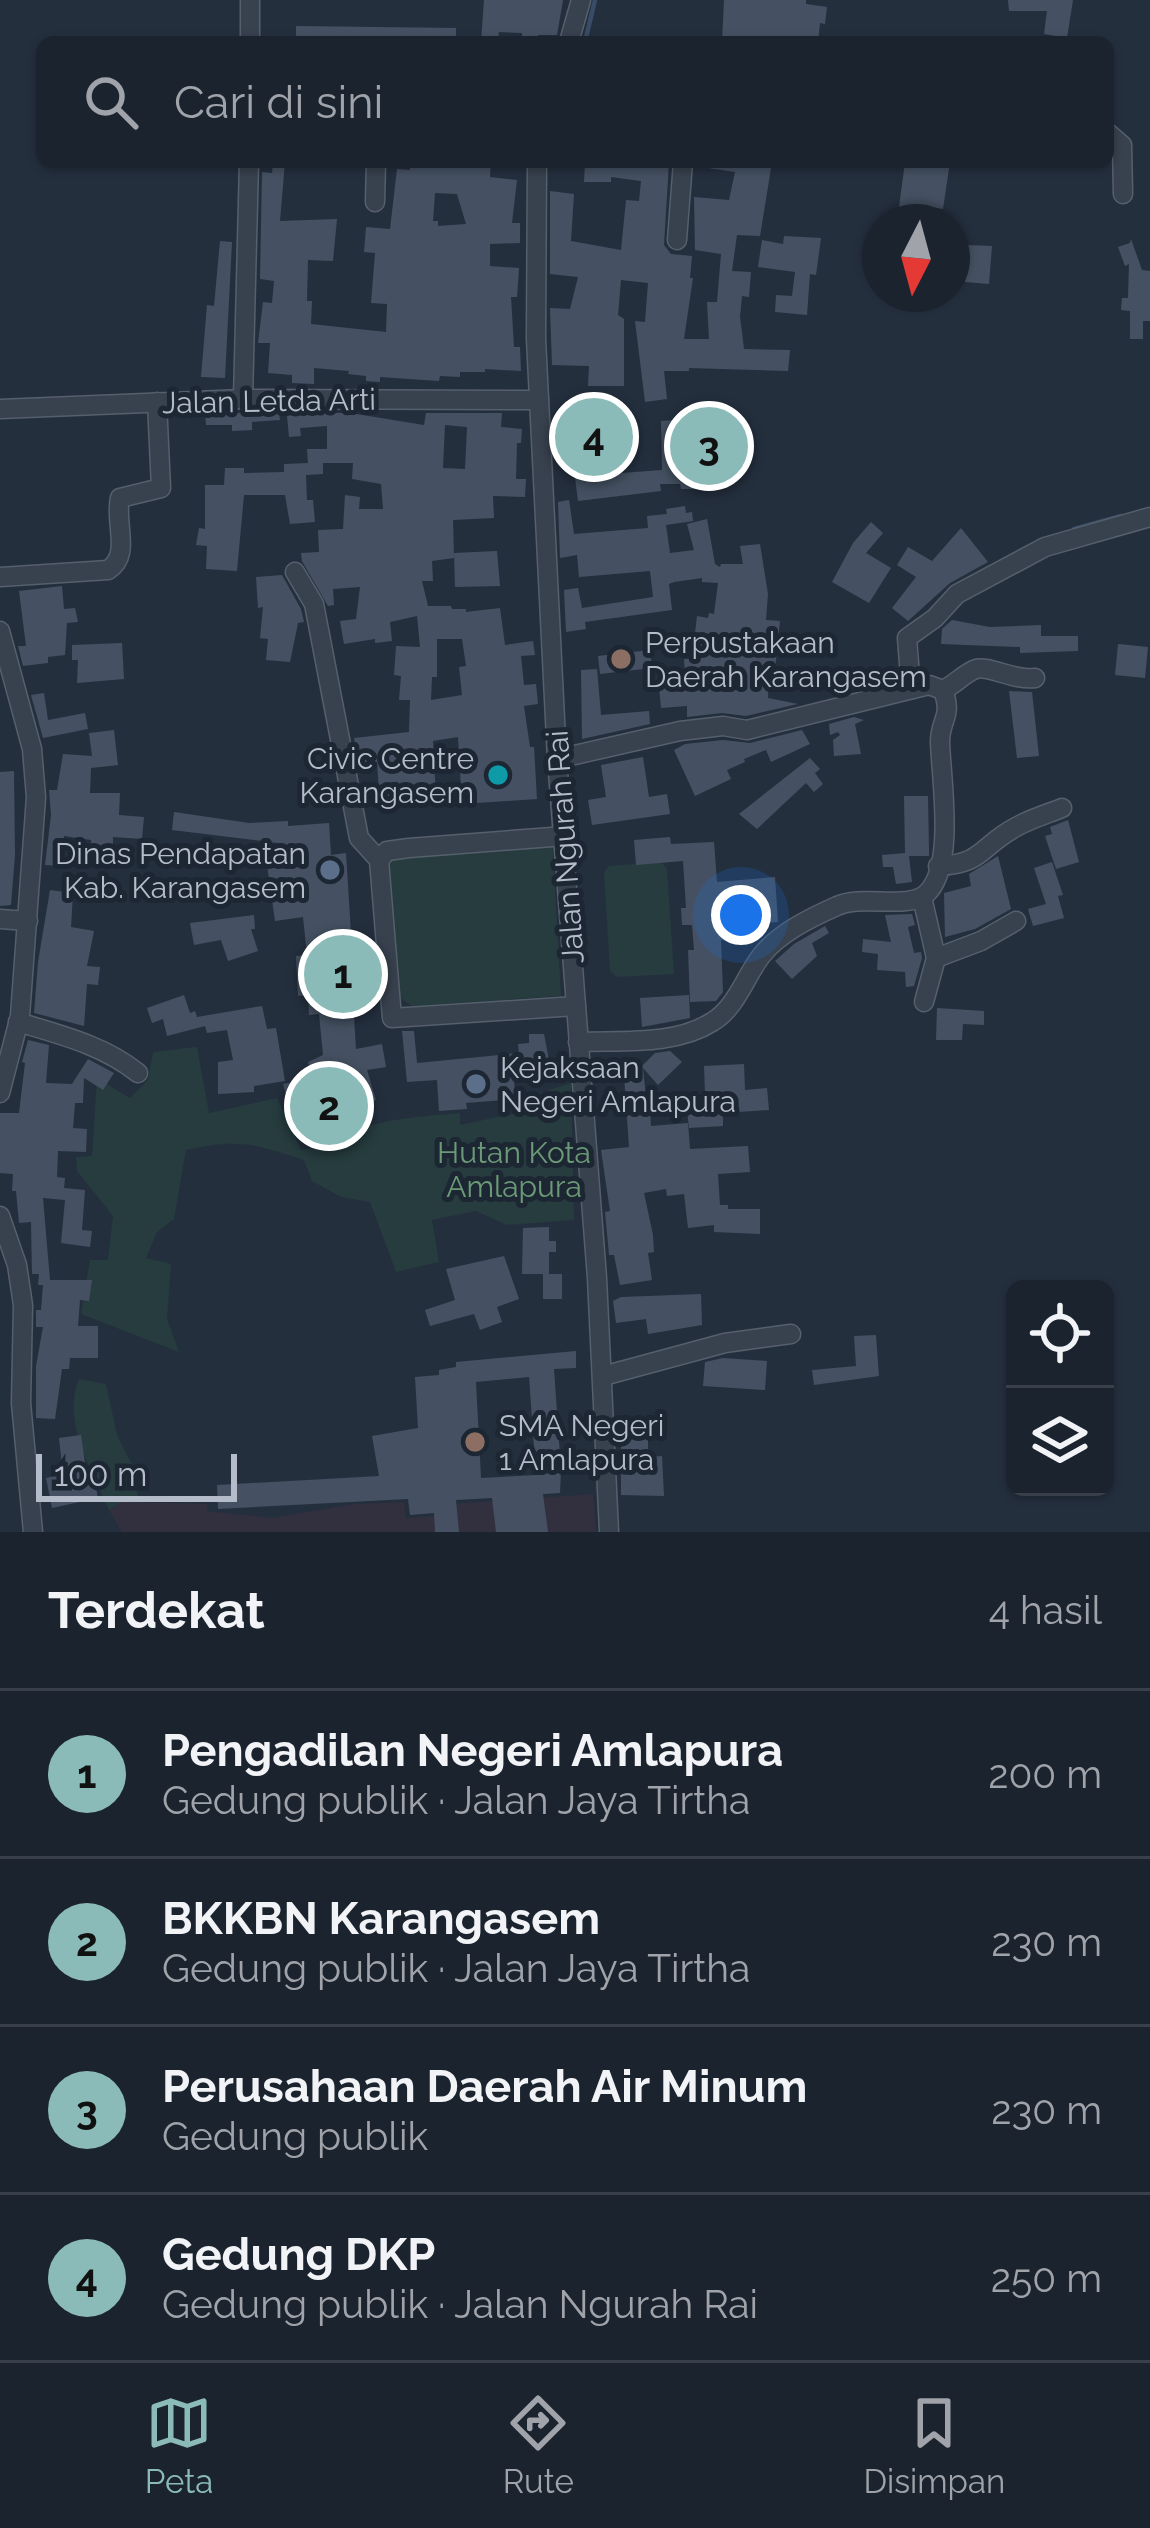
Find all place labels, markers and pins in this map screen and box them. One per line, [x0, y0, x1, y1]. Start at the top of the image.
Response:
pin: 4 [555, 392, 633, 482]
pin: 3 [670, 401, 748, 491]
place label: Perpustakaan Daerah Karangasem [645, 625, 927, 694]
marker: Perpustakaan Daerah Karangasem [608, 646, 634, 672]
place label: Civic Centre Karangasem [299, 741, 474, 810]
marker: Civic Centre Karangasem [485, 762, 511, 788]
place label: Dinas Pendapatan Kab. Karangasem [55, 836, 306, 905]
marker: Dinas Pendapatan Kab. Karangasem [317, 857, 343, 883]
pin: 1 [304, 929, 382, 1019]
place label: Kejaksaan Negeri Amlapura [500, 1050, 736, 1119]
pin: 2 [290, 1061, 368, 1151]
marker: Kejaksaan Negeri Amlapura [463, 1071, 489, 1097]
place label: SMA Negeri 1 Amlapura [499, 1408, 664, 1477]
marker: SMA Negeri 1 Amlapura [462, 1429, 488, 1455]

